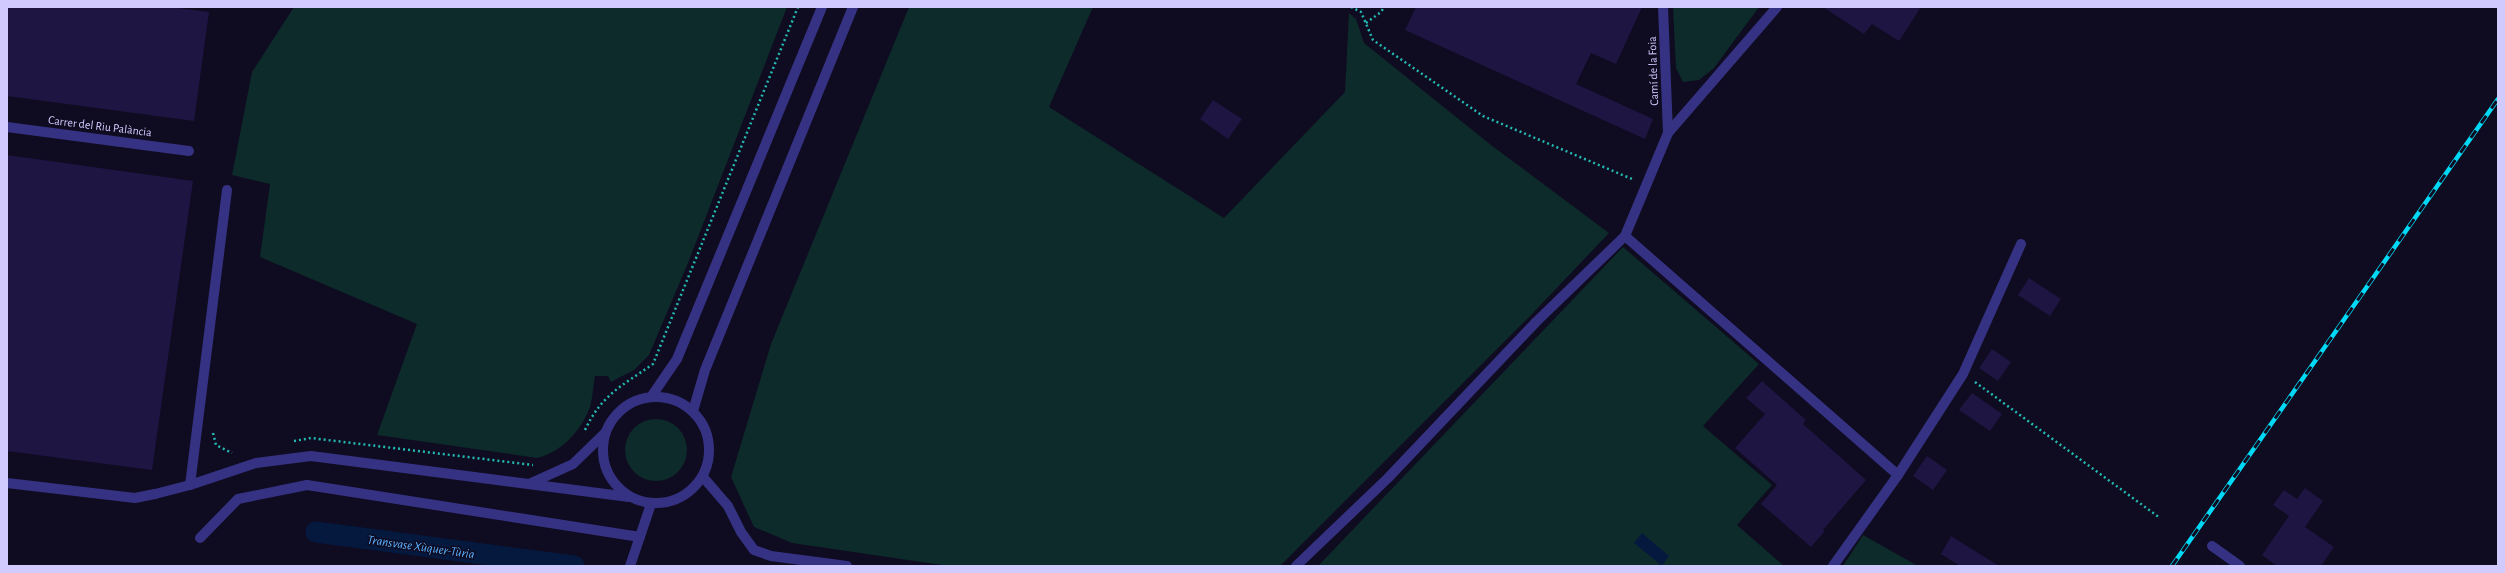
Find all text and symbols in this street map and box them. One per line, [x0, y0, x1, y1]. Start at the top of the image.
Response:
street label: Camí de la Foia [1646, 36, 1660, 106]
street label: Carrer del Riu Palància [48, 114, 153, 138]
water label: Transvase Xùquer-Tùria [366, 534, 475, 561]

